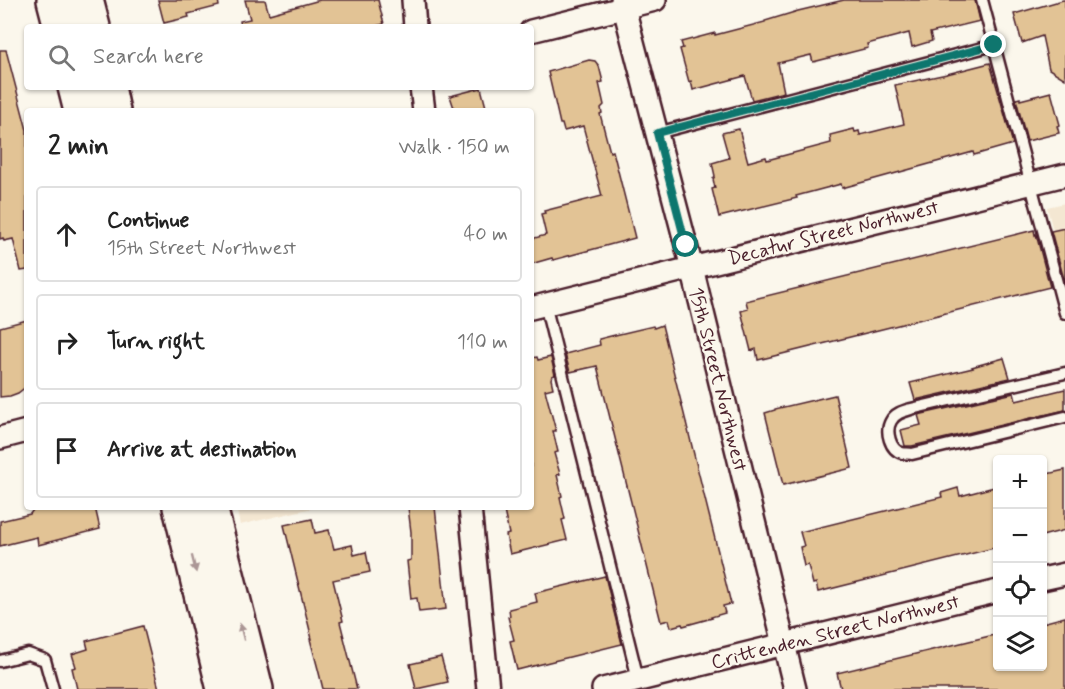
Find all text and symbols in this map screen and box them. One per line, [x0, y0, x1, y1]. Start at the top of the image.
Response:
search box [24, 24, 534, 90]
route end [980, 31, 1006, 57]
icon: search [45, 41, 78, 74]
text: Search here [93, 43, 204, 71]
text: 2 min [48, 130, 109, 164]
text: Walk · 150 m [398, 134, 510, 161]
street label: Decatur Street Northwest [725, 194, 942, 273]
text: Continue [107, 207, 189, 235]
icon: ahead [50, 218, 83, 251]
text: 40 m [464, 221, 508, 248]
route start [672, 231, 698, 257]
text: 15th Street Northwest [107, 235, 296, 262]
street label: 15th Street Northwest [682, 284, 754, 475]
icon: right [50, 326, 83, 359]
text: Turn right [107, 328, 205, 356]
text: 110 m [457, 329, 508, 356]
icon: arrive [50, 434, 83, 467]
text: Arrive at destination [107, 436, 297, 464]
map controls [993, 455, 1047, 671]
button: + [993, 455, 1047, 509]
button: − [993, 509, 1047, 563]
one-way arrow [189, 555, 199, 573]
button: locate [993, 563, 1047, 617]
street label: Crittenden Street Northwest [708, 588, 962, 676]
button: layers [993, 617, 1047, 671]
one-way arrow [236, 623, 246, 641]

